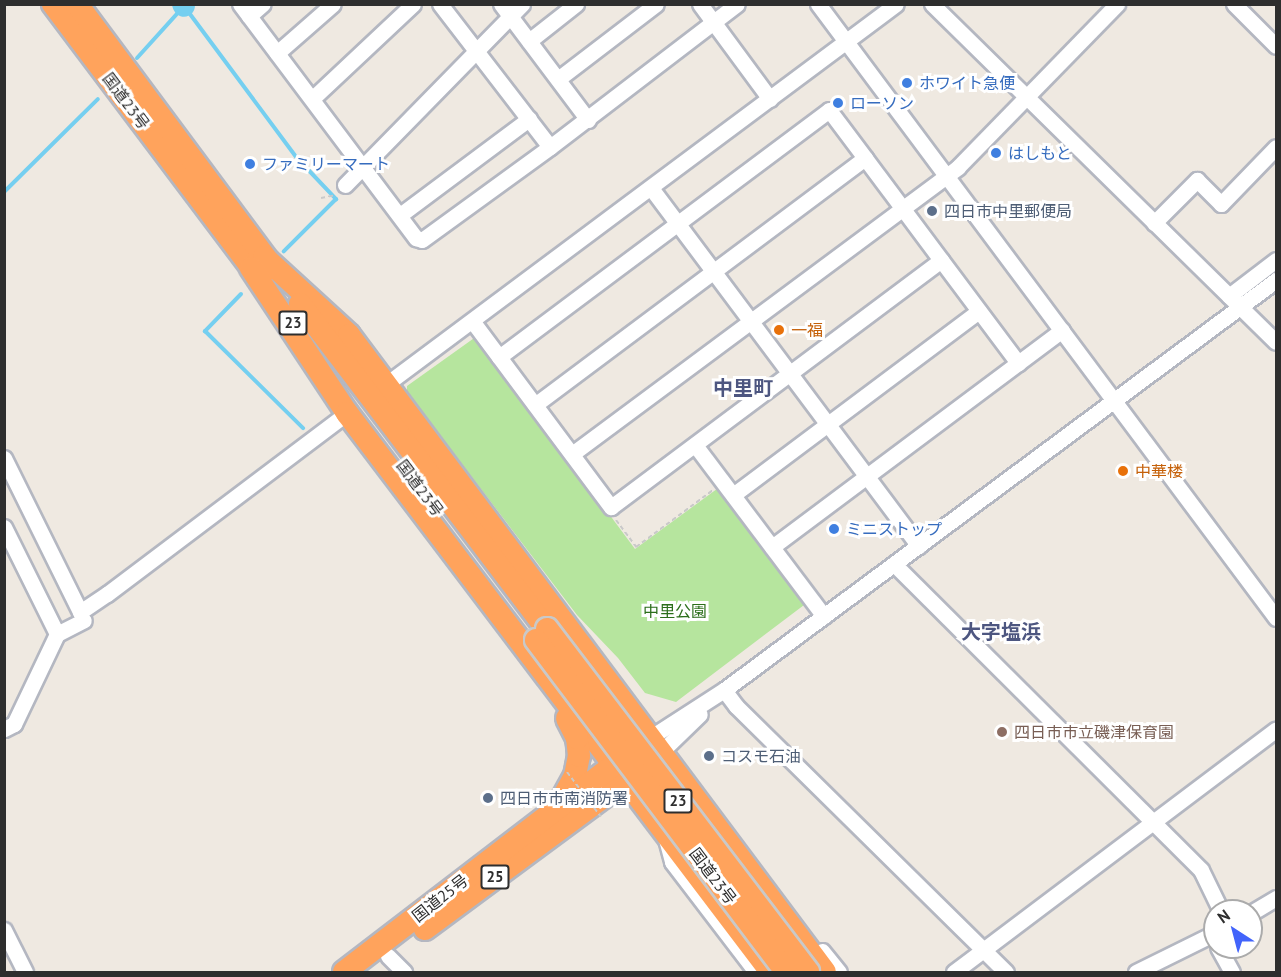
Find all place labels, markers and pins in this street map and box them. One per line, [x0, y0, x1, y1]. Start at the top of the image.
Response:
place label: ホワイト急便 [919, 73, 1015, 93]
marker: ホワイト急便 [900, 76, 914, 90]
place label: ローソン [850, 93, 914, 113]
marker: ローソン [831, 96, 845, 110]
place label: はしもと [1008, 143, 1072, 163]
marker: はしもと [989, 146, 1003, 160]
place label: ファミリーマート [262, 154, 390, 174]
marker: ファミリーマート [243, 157, 257, 171]
place label: 四日市中里郵便局 [944, 201, 1072, 221]
marker: 四日市中里郵便局 [925, 204, 939, 218]
place label: 一福 [791, 320, 823, 340]
marker: 一福 [772, 323, 786, 337]
place label: 中華楼 [1135, 461, 1183, 481]
marker: 中華楼 [1116, 464, 1130, 478]
place label: ミニストップ [846, 519, 942, 539]
marker: ミニストップ [827, 522, 841, 536]
place label: 四日市市立磯津保育園 [1014, 722, 1174, 742]
marker: 四日市市立磯津保育園 [995, 725, 1009, 739]
place label: コスモ石油 [721, 746, 801, 766]
marker: コスモ石油 [702, 749, 716, 763]
place label: 四日市市南消防署 [500, 788, 628, 808]
marker: 四日市市南消防署 [481, 791, 495, 805]

